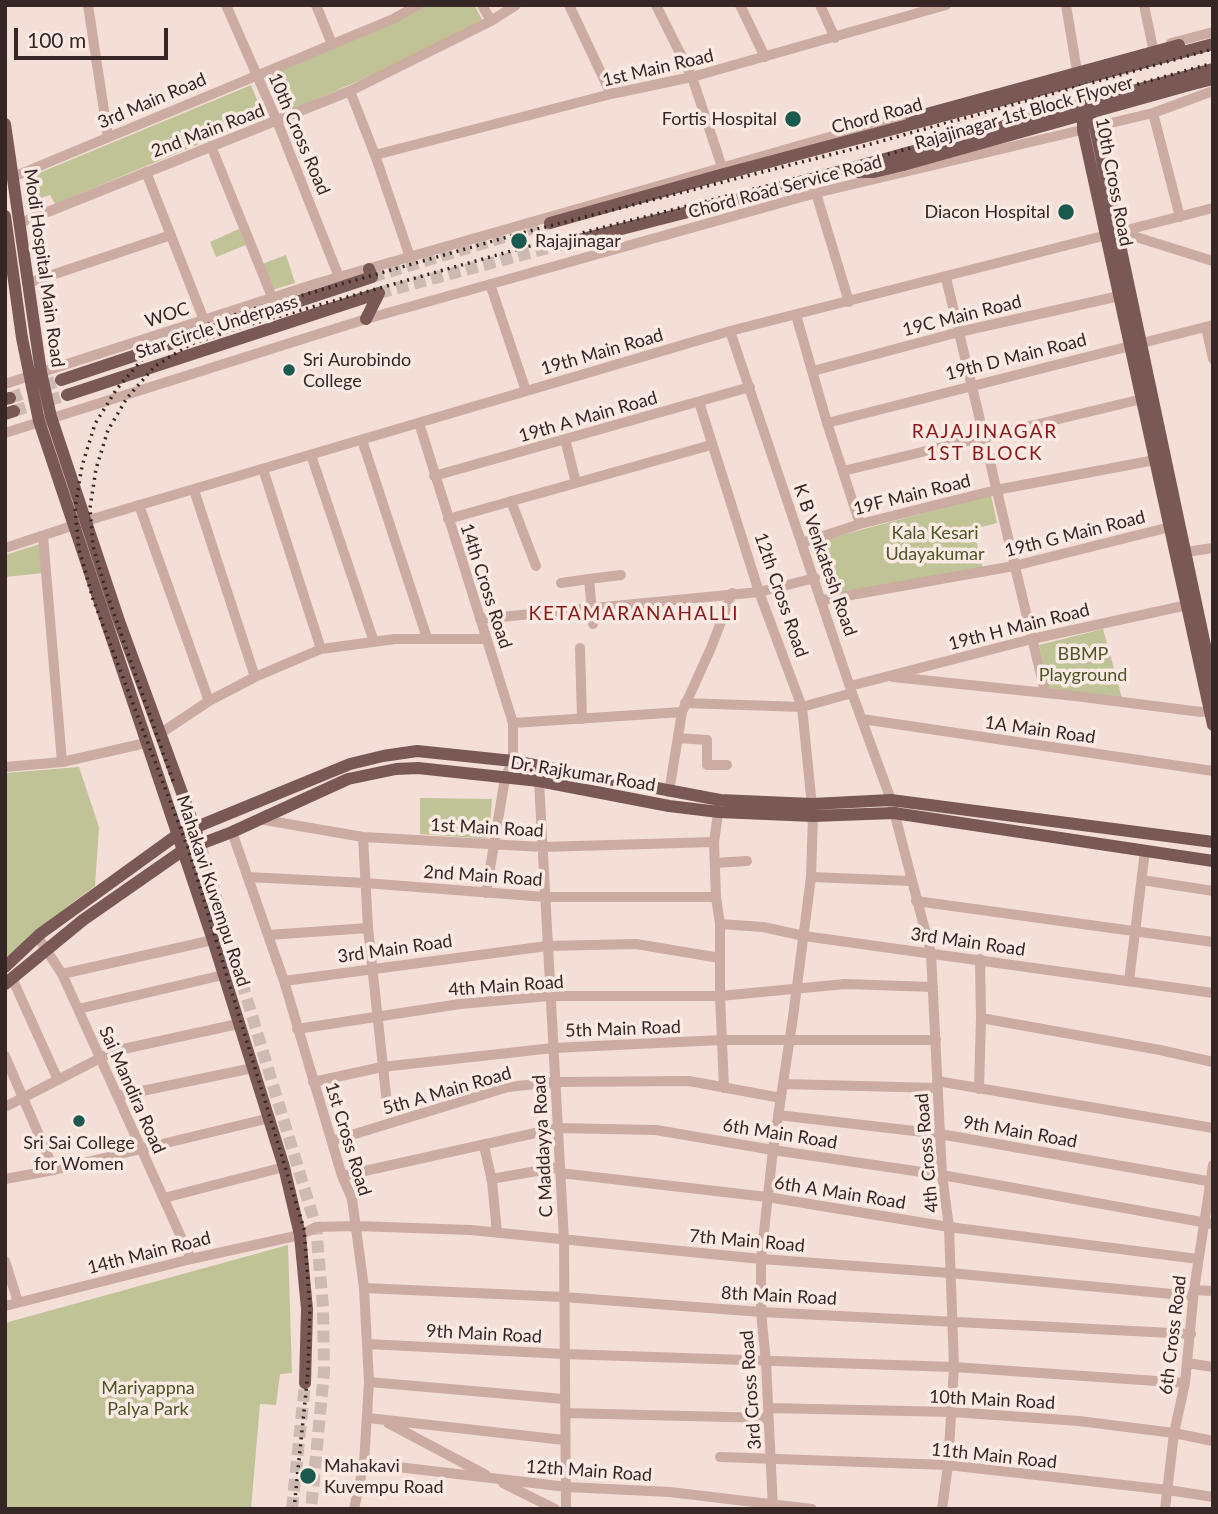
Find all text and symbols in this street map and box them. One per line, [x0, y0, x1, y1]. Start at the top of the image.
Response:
scale bar [18, 14, 172, 58]
text: 100 m [27, 27, 86, 52]
street label: 1st Main Road [600, 45, 716, 91]
street label: 3rd Main Road [95, 68, 209, 134]
street label: 10th Cross Road [264, 70, 334, 198]
street label: Rajajinagar 1st Block Flyover [912, 71, 1136, 155]
street label: Chord Road [829, 94, 925, 138]
street label: 2nd Main Road [148, 100, 268, 162]
place label: Fortis Hospital [662, 108, 777, 130]
marker: Fortis Hospital [783, 109, 803, 129]
street label: 10th Cross Road [1091, 116, 1137, 248]
street label: Chord Road Service Road [686, 151, 884, 223]
street label: Modi Hospital Main Road [19, 167, 69, 369]
place label: Diacon Hospital [924, 201, 1050, 223]
marker: Diacon Hospital [1056, 202, 1076, 222]
place label: Rajajinagar [535, 230, 621, 252]
marker: Rajajinagar [509, 231, 529, 251]
street label: Star Circle Underpass [133, 291, 301, 363]
street label: 19C Main Road [900, 291, 1024, 341]
street label: WOC [142, 298, 192, 332]
street label: 19th Main Road [538, 324, 666, 380]
street label: 19th D Main Road [943, 329, 1089, 385]
place label: Sri Aurobindo College [303, 349, 411, 392]
marker: Sri Aurobindo College [281, 362, 297, 378]
street label: 19th A Main Road [516, 387, 660, 447]
district label: RAJAJINAGAR 1ST BLOCK [913, 421, 1057, 465]
street label: 19F Main Road [851, 470, 973, 520]
street label: K B Venkatesh Road [789, 481, 861, 639]
street label: 19th G Main Road [1003, 506, 1147, 562]
street label: 14th Cross Road [456, 521, 516, 651]
park label: Kala Kesari Udayakumar [885, 522, 985, 564]
street label: 12th Cross Road [750, 530, 812, 660]
street label: 19th H Main Road [946, 599, 1092, 655]
district label: KETAMARANAHALLI [530, 603, 738, 625]
park label: BBMP Playground [1039, 643, 1127, 686]
street label: 1A Main Road [983, 712, 1097, 748]
street label: Dr. Rajkumar Road [509, 752, 657, 796]
street label: Mahakavi Kuvempu Road [172, 793, 254, 989]
street label: 1st Main Road [430, 814, 544, 842]
street label: 2nd Main Road [423, 861, 543, 891]
street label: 3rd Main Road [909, 923, 1027, 961]
street label: 3rd Main Road [336, 930, 454, 968]
street label: 4th Main Road [447, 971, 565, 1001]
street label: 5th Main Road [565, 1016, 681, 1042]
street label: Sai Mandira Road [94, 1023, 170, 1157]
street label: 5th A Main Road [380, 1062, 514, 1120]
street label: C Maddayya Road [528, 1074, 558, 1218]
street label: 1st Cross Road [320, 1080, 376, 1198]
street label: 4th Cross Road [911, 1092, 943, 1214]
street label: 9th Main Road [961, 1111, 1079, 1153]
marker: Sri Sai College for Women [71, 1113, 87, 1129]
street label: 6th Main Road [721, 1114, 839, 1154]
place label: Sri Sai College for Women [23, 1132, 135, 1174]
street label: 6th A Main Road [773, 1172, 907, 1214]
street label: 7th Main Road [688, 1225, 806, 1257]
street label: 14th Main Road [85, 1227, 213, 1279]
street label: 6th Cross Road [1155, 1274, 1191, 1396]
street label: 8th Main Road [721, 1282, 837, 1310]
street label: 9th Main Road [426, 1320, 542, 1348]
street label: 3rd Cross Road [736, 1329, 766, 1451]
park label: Mariyappna Palya Park [101, 1377, 195, 1420]
street label: 10th Main Road [928, 1386, 1056, 1414]
street label: 11th Main Road [930, 1439, 1058, 1473]
place label: Mahakavi Kuvempu Road [324, 1455, 444, 1498]
street label: 12th Main Road [525, 1456, 653, 1486]
marker: Mahakavi Kuvempu Road [298, 1466, 318, 1486]

